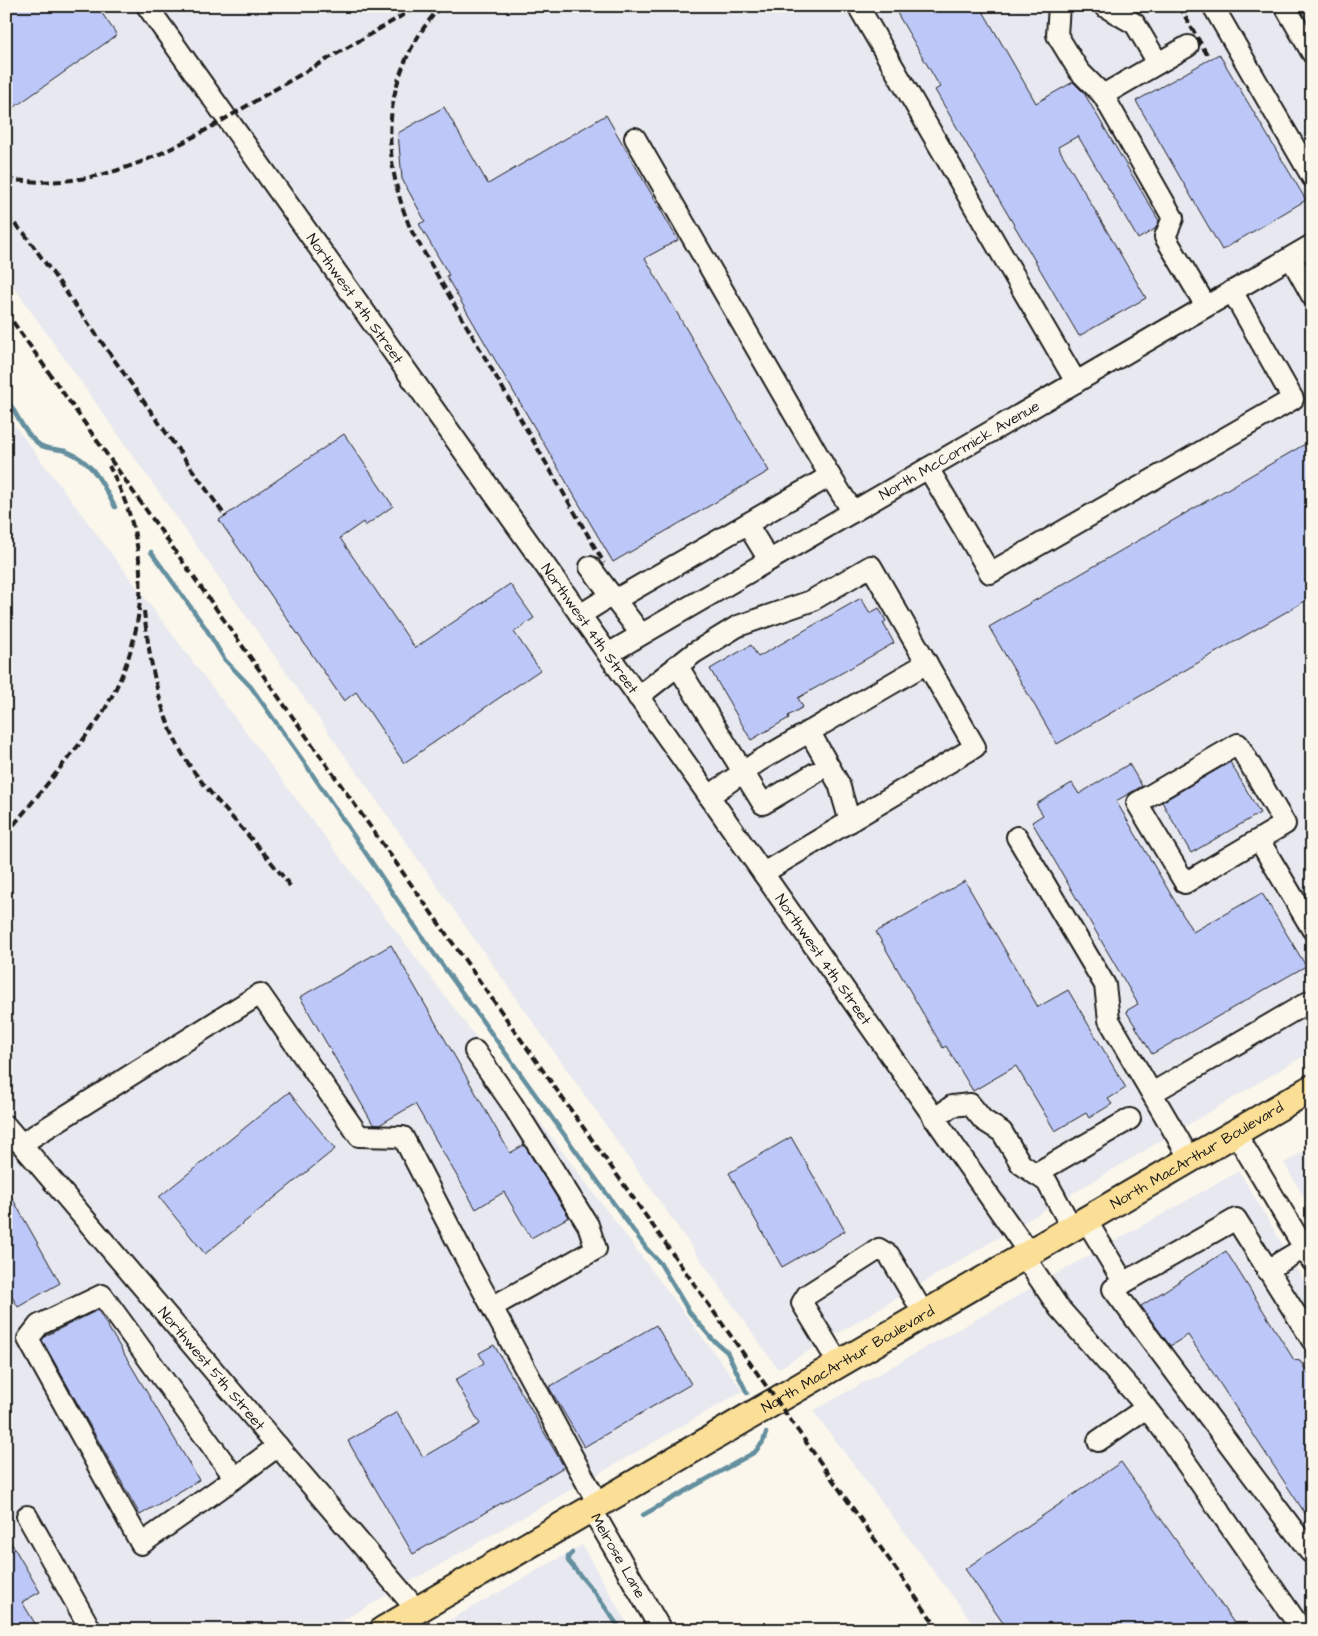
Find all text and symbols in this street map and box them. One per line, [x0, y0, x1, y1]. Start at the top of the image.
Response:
street label: Northwest 4th Street [301, 229, 408, 368]
street label: North McCormick Avenue [875, 396, 1043, 505]
street label: Northwest 4th Street [536, 559, 643, 698]
street label: Northwest 4th Street [770, 890, 876, 1029]
street label: North MacArthur Boulevard [1106, 1097, 1288, 1214]
street label: North MacArthur Boulevard [758, 1300, 939, 1418]
street label: Northwest 5th Street [153, 1302, 270, 1435]
street label: Melrose Lane [585, 1510, 651, 1602]

